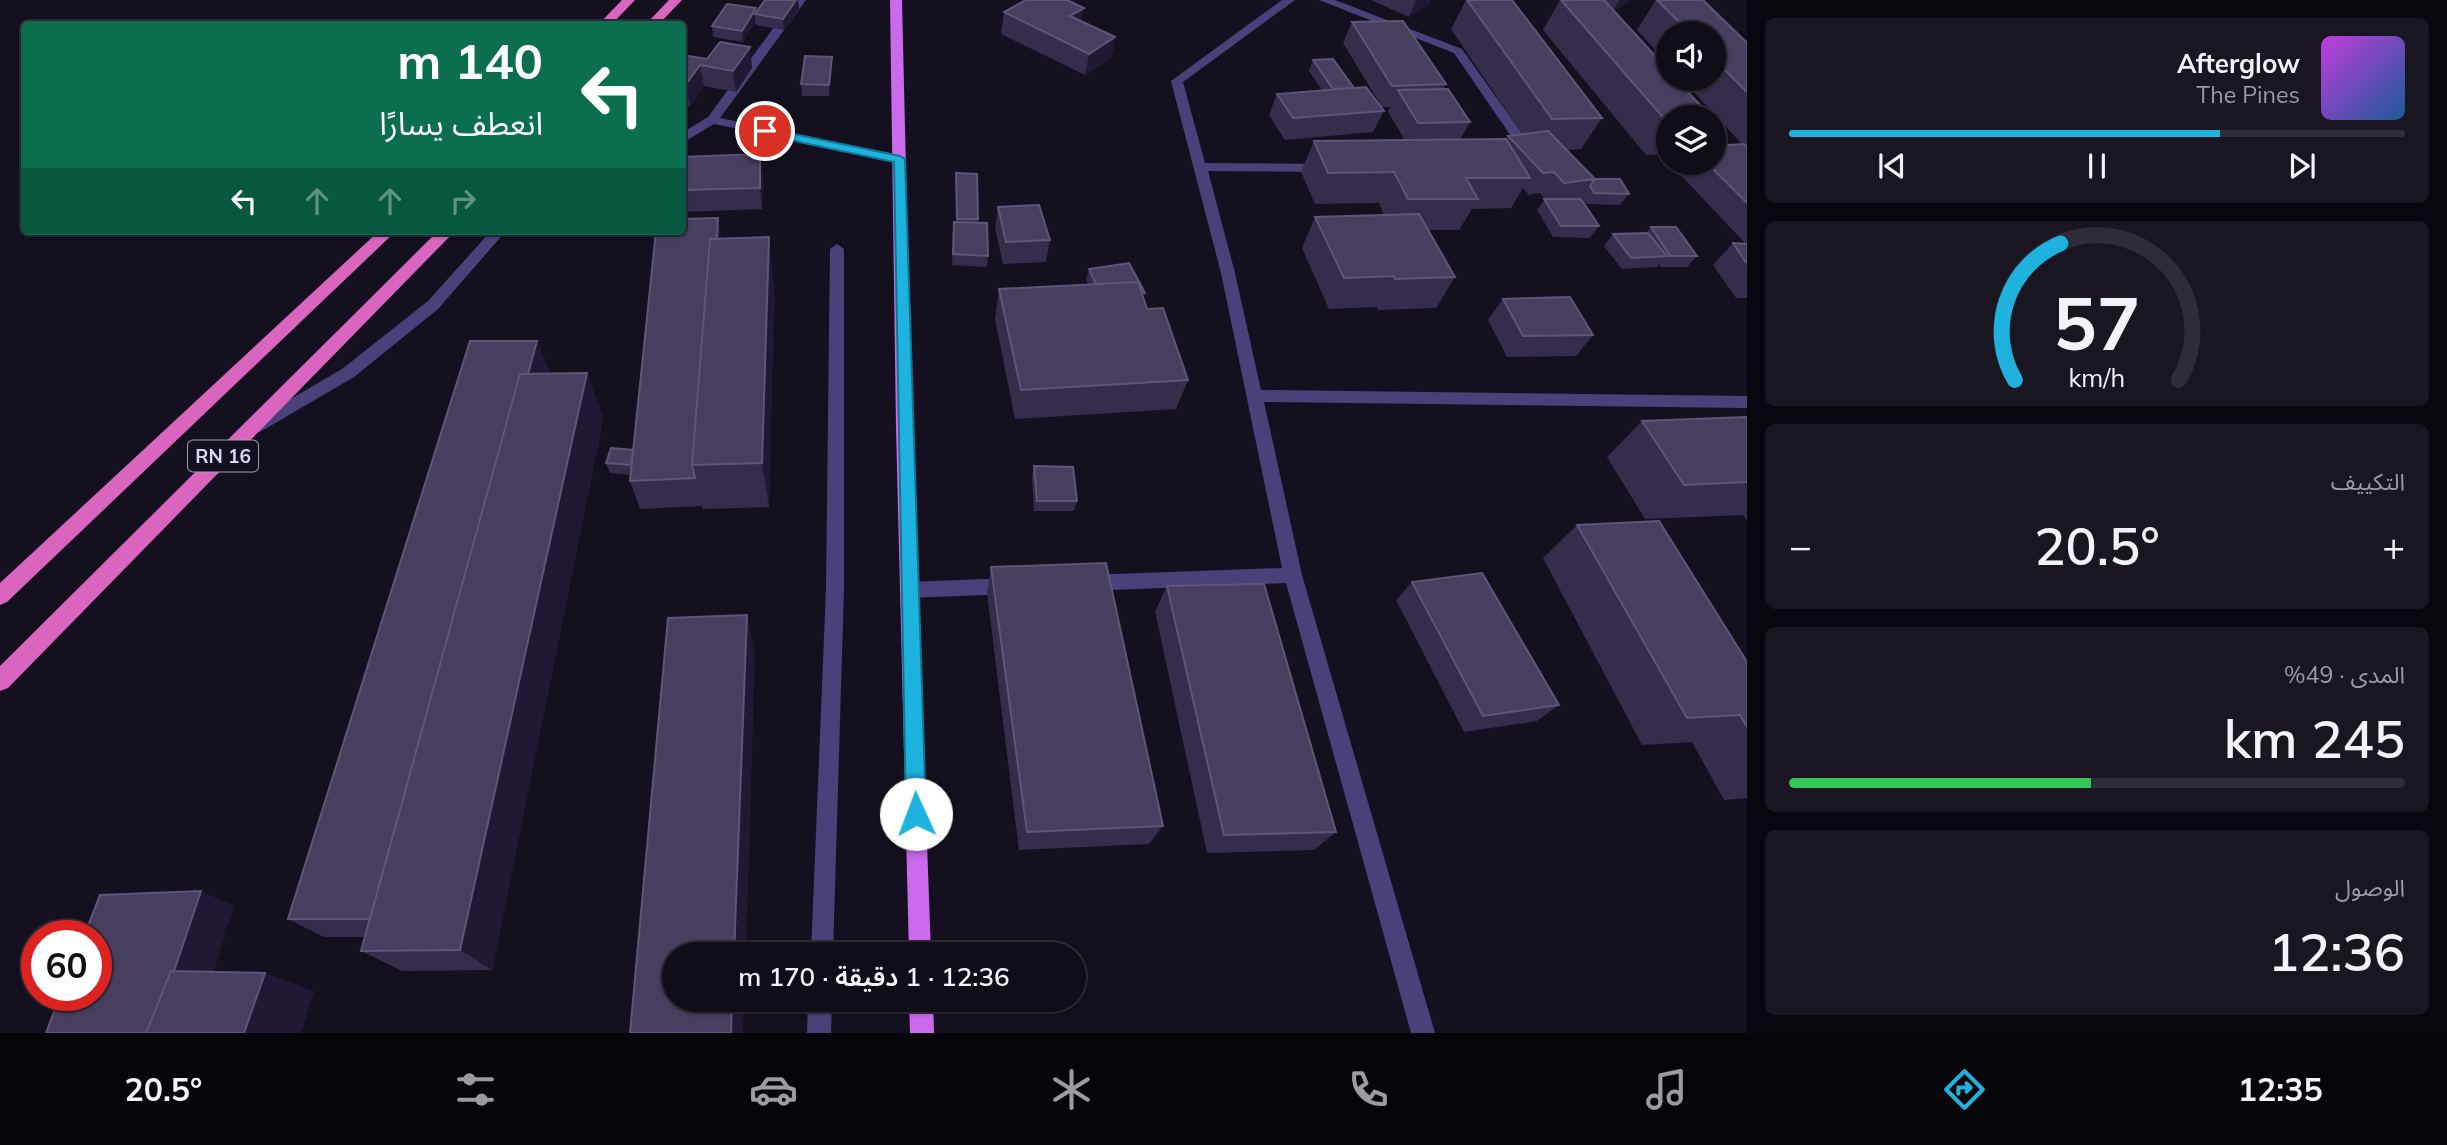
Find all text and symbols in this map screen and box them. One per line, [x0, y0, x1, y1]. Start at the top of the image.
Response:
map controls [1656, 21, 1726, 175]
button: sound [1656, 21, 1726, 91]
text: 140 m [397, 30, 543, 91]
text: Afterglow [2177, 47, 2300, 80]
icon: left [567, 49, 658, 140]
text: The Pines [2196, 80, 2300, 109]
pin [735, 101, 795, 161]
text: انعطف يسارًا [379, 103, 543, 143]
button: layers [1656, 105, 1726, 175]
icon: arrive [746, 112, 784, 150]
icon: previous [1873, 147, 1911, 185]
icon: pause [2078, 147, 2116, 185]
icon: next [2283, 147, 2321, 185]
icon: left [225, 182, 263, 220]
icon: ahead [298, 182, 336, 220]
icon: ahead [371, 182, 409, 220]
icon: right [444, 182, 482, 220]
text: 57 [2053, 277, 2141, 368]
text: km/h [2069, 361, 2125, 392]
road number: RN 16 [188, 440, 258, 471]
text: التكييف [2331, 467, 2405, 496]
text: 20.5° [2034, 513, 2160, 578]
text: − [1789, 522, 1812, 570]
text: + [2382, 522, 2405, 570]
text: المدى · 49% [2284, 660, 2405, 689]
text: 245 km [2224, 706, 2405, 771]
position arrow [879, 777, 953, 851]
text: الوصول [2335, 873, 2405, 902]
text: 12:36 [2268, 919, 2405, 984]
speed limit sign: 60 [21, 920, 112, 1011]
text: 12:36 · 1 دقيقة · 170 m [738, 960, 1010, 993]
icon: filters [451, 1065, 500, 1114]
icon: car [749, 1065, 798, 1114]
icon: climate [1047, 1065, 1096, 1114]
icon: phone [1344, 1065, 1393, 1114]
icon: music [1642, 1065, 1691, 1114]
icon: directions [1940, 1065, 1989, 1114]
text: 20.5° [124, 1069, 202, 1109]
text: 12:35 [2238, 1069, 2323, 1109]

